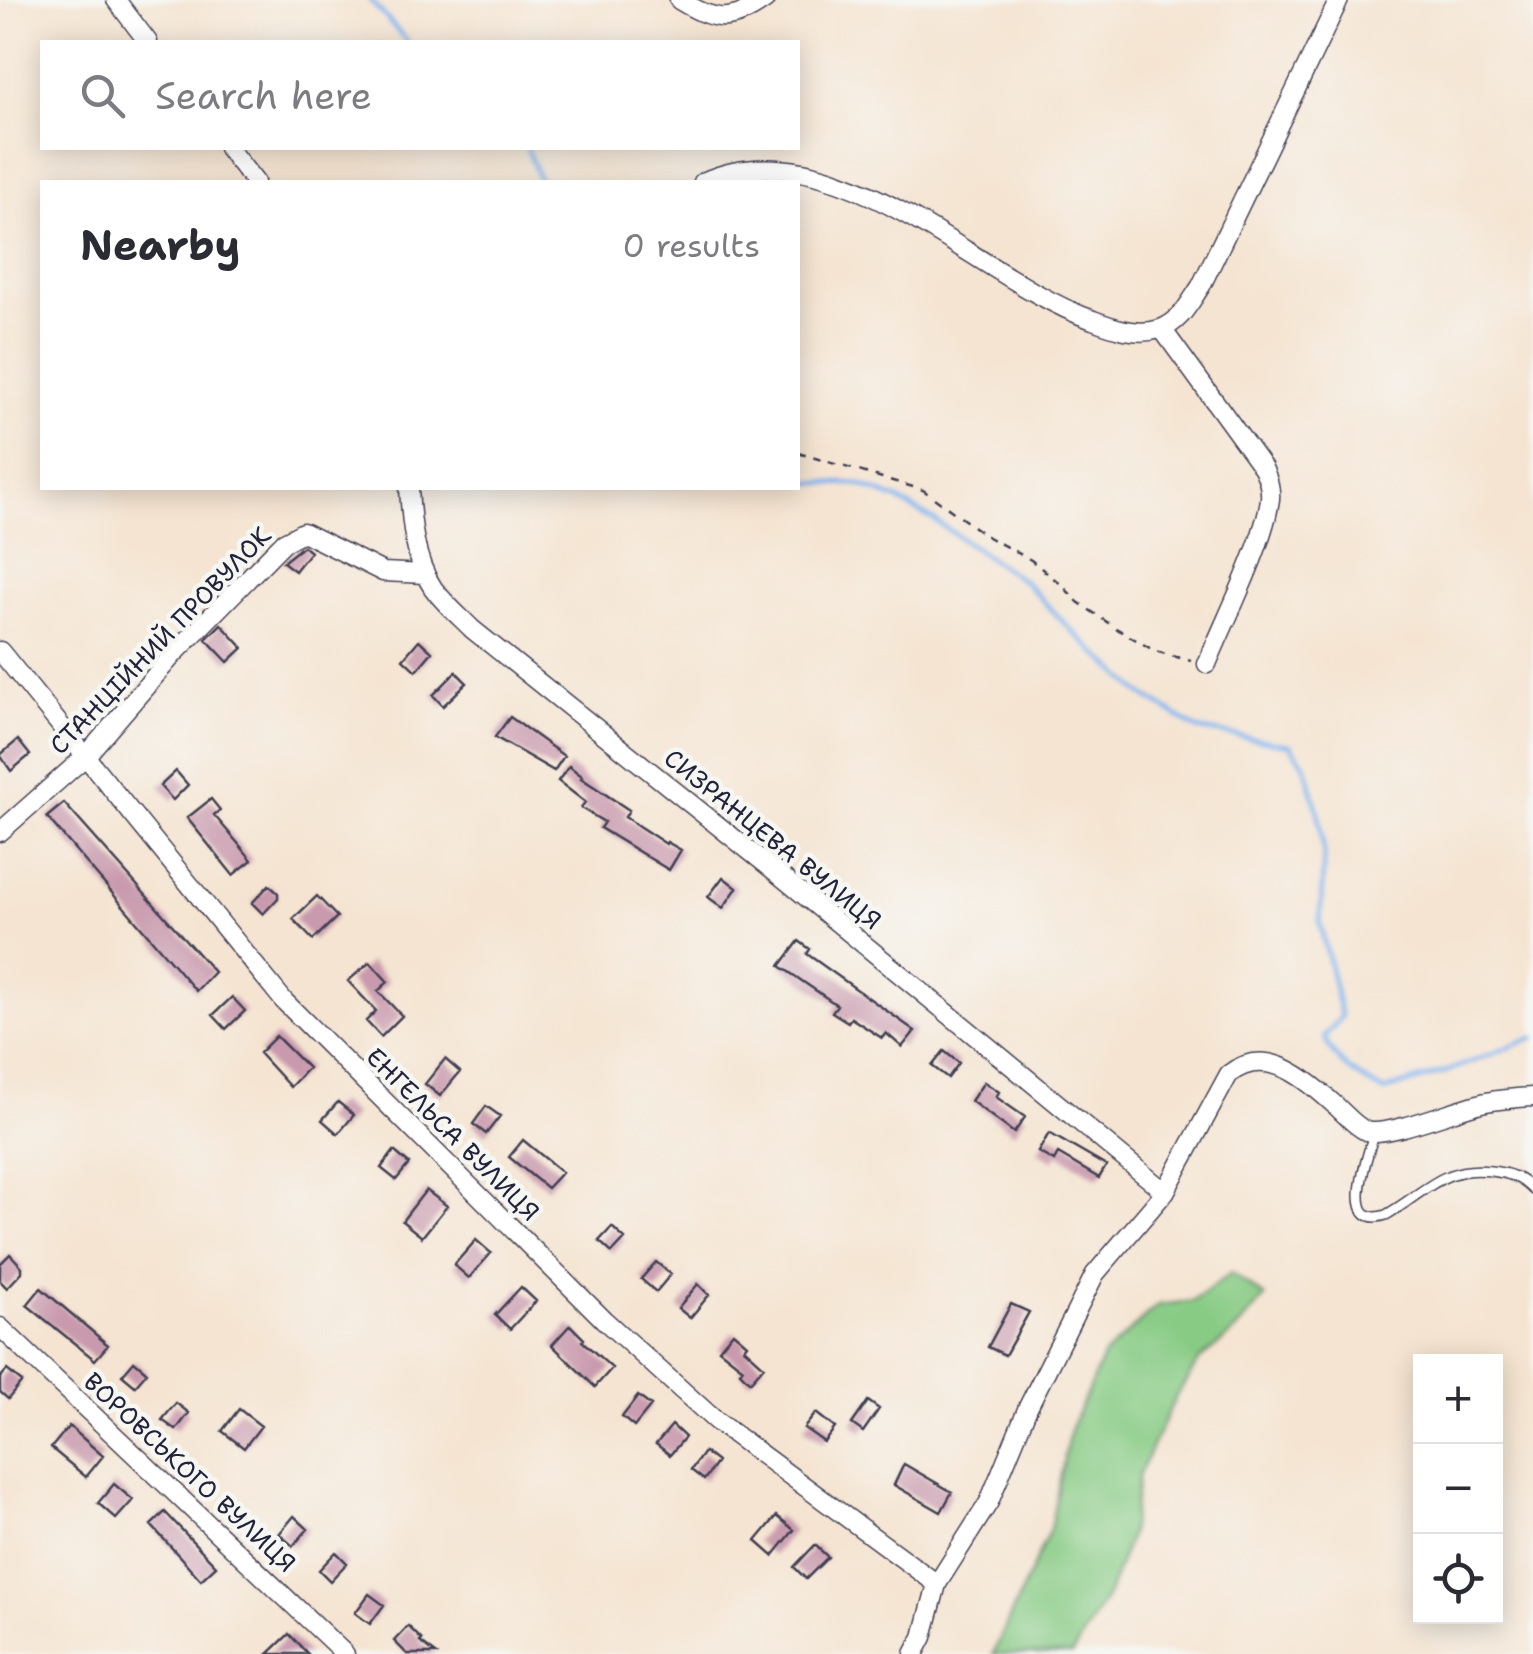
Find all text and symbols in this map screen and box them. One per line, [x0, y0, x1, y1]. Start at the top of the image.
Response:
search box [40, 40, 800, 150]
icon: search [75, 68, 130, 123]
text: Search here [155, 70, 372, 121]
text: Nearby [80, 217, 240, 273]
text: 0 results [623, 224, 760, 267]
street label: СТАНЦІЙНИЙ ПРОВУЛОК [42, 518, 278, 762]
street label: СИЗРАНЦЕВА ВУЛИЦЯ [657, 741, 889, 937]
street label: ЕНГЕЛЬСА ВУЛИЦЯ [359, 1040, 547, 1228]
map controls [1413, 1354, 1503, 1624]
button: + [1413, 1354, 1503, 1444]
street label: ВОРОВСЬКОГО ВУЛИЦЯ [76, 1365, 304, 1579]
button: − [1413, 1444, 1503, 1534]
button: locate [1413, 1534, 1503, 1624]

